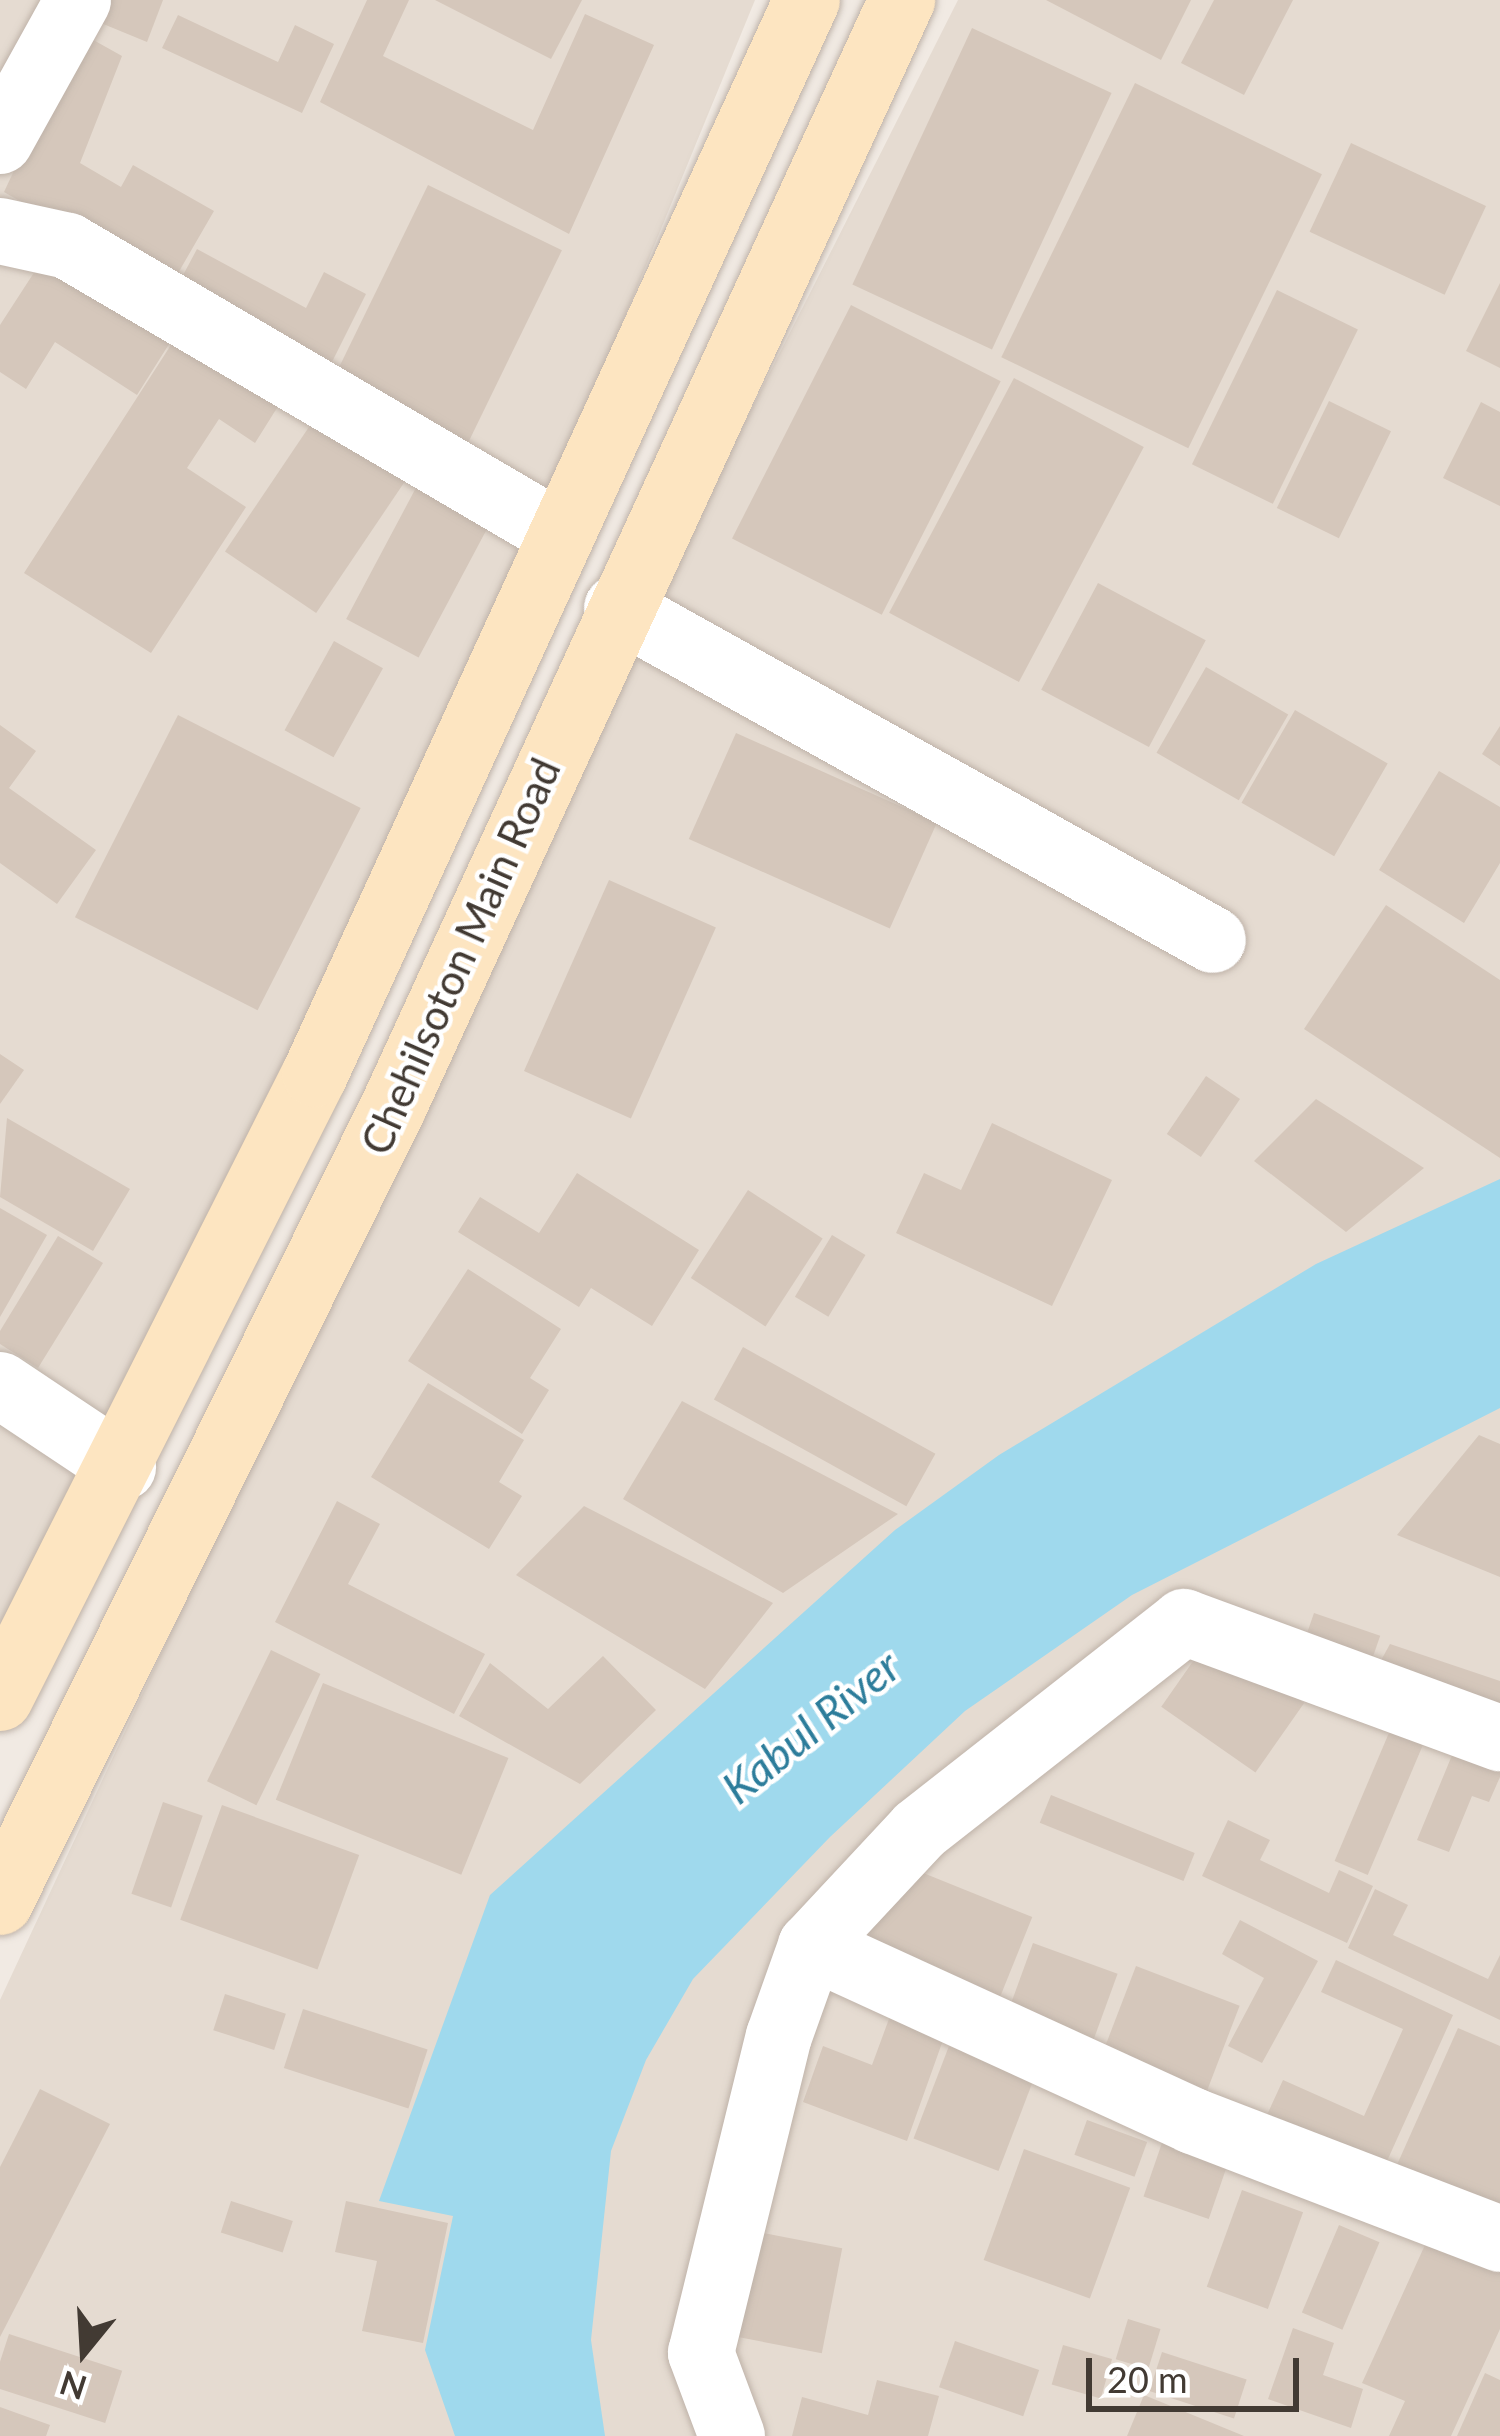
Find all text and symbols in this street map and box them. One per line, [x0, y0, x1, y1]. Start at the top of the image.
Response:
street label: Chehilsoton Main Road [350, 750, 570, 1162]
water label: Kabul River [712, 1639, 910, 1815]
north arrow [24, 2292, 144, 2412]
scale bar [1092, 2334, 1305, 2408]
text: 20 m [1107, 2357, 1188, 2401]
text: N [55, 2363, 91, 2409]

